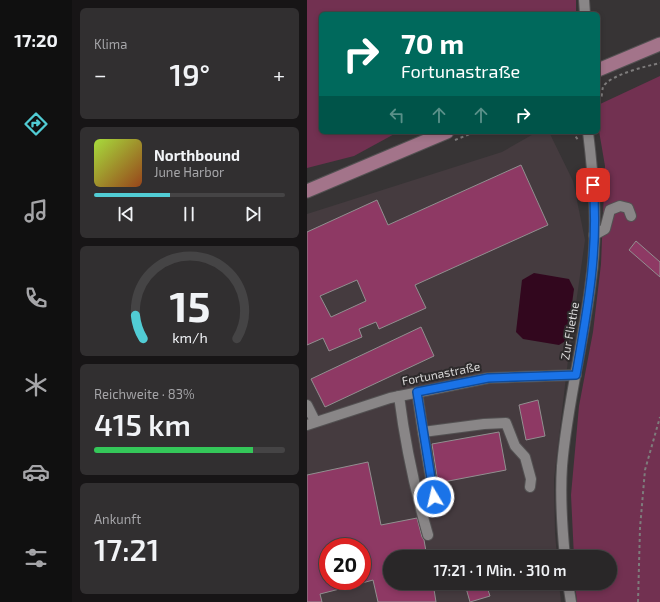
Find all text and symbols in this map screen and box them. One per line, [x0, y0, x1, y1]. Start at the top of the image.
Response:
text: 70 m [401, 26, 464, 60]
icon: right [335, 28, 387, 80]
text: 17:20 [14, 29, 58, 51]
text: Klima [94, 36, 127, 52]
text: 19° [170, 56, 210, 92]
text: Fortunastraße [401, 60, 520, 82]
text: − [94, 61, 107, 87]
text: + [273, 61, 285, 87]
icon: left [386, 104, 408, 126]
icon: ahead [428, 104, 450, 126]
icon: ahead [470, 104, 492, 126]
icon: right [512, 104, 534, 126]
icon: directions [22, 110, 50, 138]
text: Northbound [154, 146, 240, 164]
text: June Harbor [154, 164, 224, 180]
pin [576, 168, 610, 202]
icon: arrive [582, 174, 604, 196]
icon: music [22, 197, 50, 225]
icon: previous [115, 203, 137, 225]
icon: pause [178, 203, 200, 225]
icon: next [242, 203, 264, 225]
text: 15 [169, 280, 210, 330]
icon: phone [22, 284, 50, 312]
street label: Zur Fliethe [557, 301, 581, 361]
text: km/h [172, 329, 207, 346]
street label: Fortunastraße [400, 359, 481, 387]
icon: climate [22, 371, 50, 399]
text: Reichweite · 83% [94, 386, 195, 402]
text: 415 km [94, 406, 191, 442]
icon: car [22, 458, 50, 486]
position arrow [413, 476, 455, 518]
text: Ankunft [94, 511, 141, 527]
text: 17:21 [94, 531, 159, 567]
speed limit sign: 20 [319, 538, 371, 590]
icon: filters [22, 544, 50, 572]
text: 17:21 · 1 Min. · 310 m [433, 561, 567, 579]

